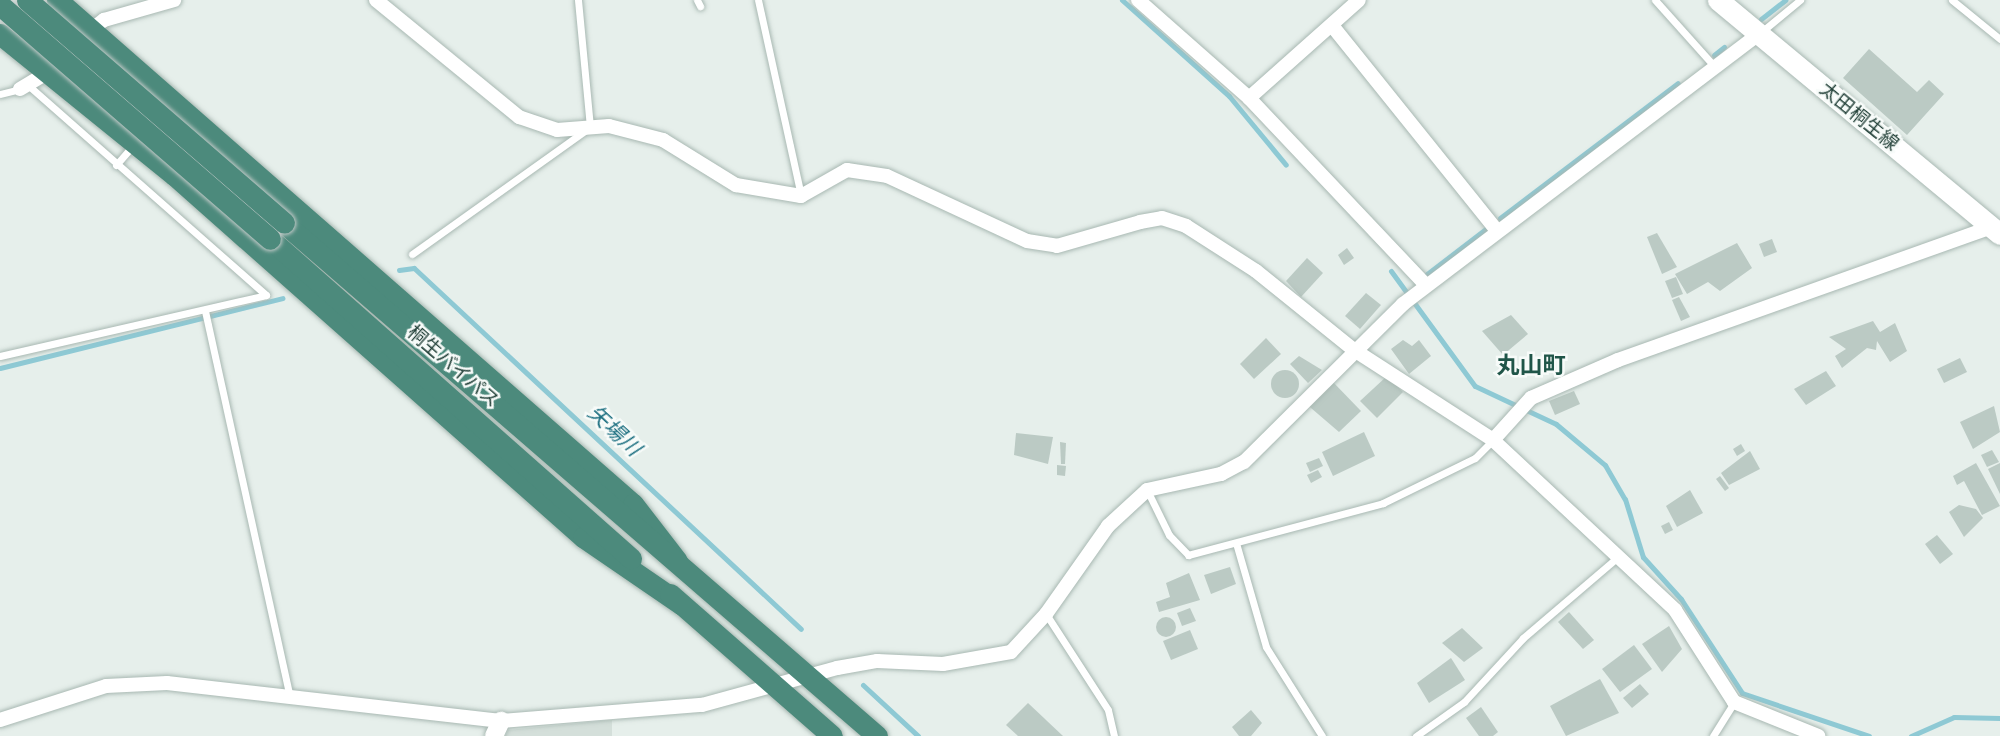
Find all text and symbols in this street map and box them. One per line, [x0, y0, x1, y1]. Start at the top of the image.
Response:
street label: 太田桐生線 [1814, 79, 1902, 157]
street label: 桐生バイパス [402, 322, 502, 414]
district label: 丸山町 [1497, 354, 1565, 382]
water label: 矢場川 [581, 401, 645, 463]

